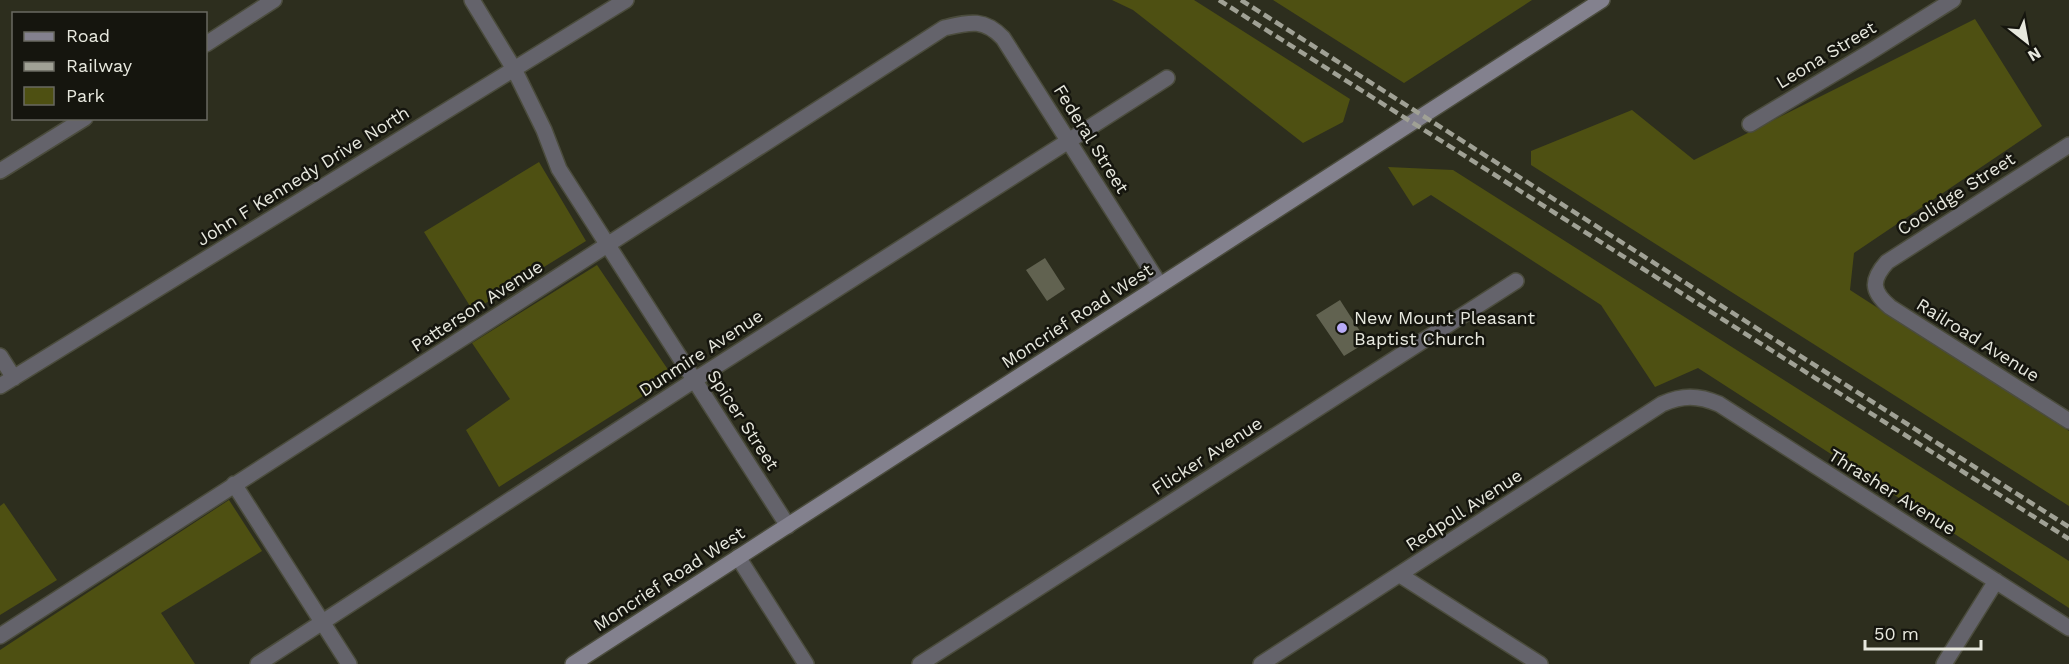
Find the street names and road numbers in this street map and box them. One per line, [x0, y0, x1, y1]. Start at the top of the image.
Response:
street label: Leona Street [1772, 16, 1880, 93]
street label: Federal Street [1050, 80, 1134, 197]
street label: John F Kennedy Drive North [193, 101, 413, 250]
street label: Coolidge Street [1893, 148, 2019, 239]
street label: Patterson Avenue [407, 255, 546, 356]
street label: Moncrief Road West [997, 259, 1157, 372]
street label: Railroad Avenue [1913, 293, 2044, 386]
street label: Dunmire Avenue [635, 305, 767, 401]
street label: Spicer Street [703, 366, 784, 474]
street label: Flicker Avenue [1147, 412, 1266, 499]
street label: Thrasher Avenue [1825, 444, 1960, 539]
street label: Redpoll Avenue [1401, 464, 1526, 555]
street label: Moncrief Road West [589, 522, 749, 635]

